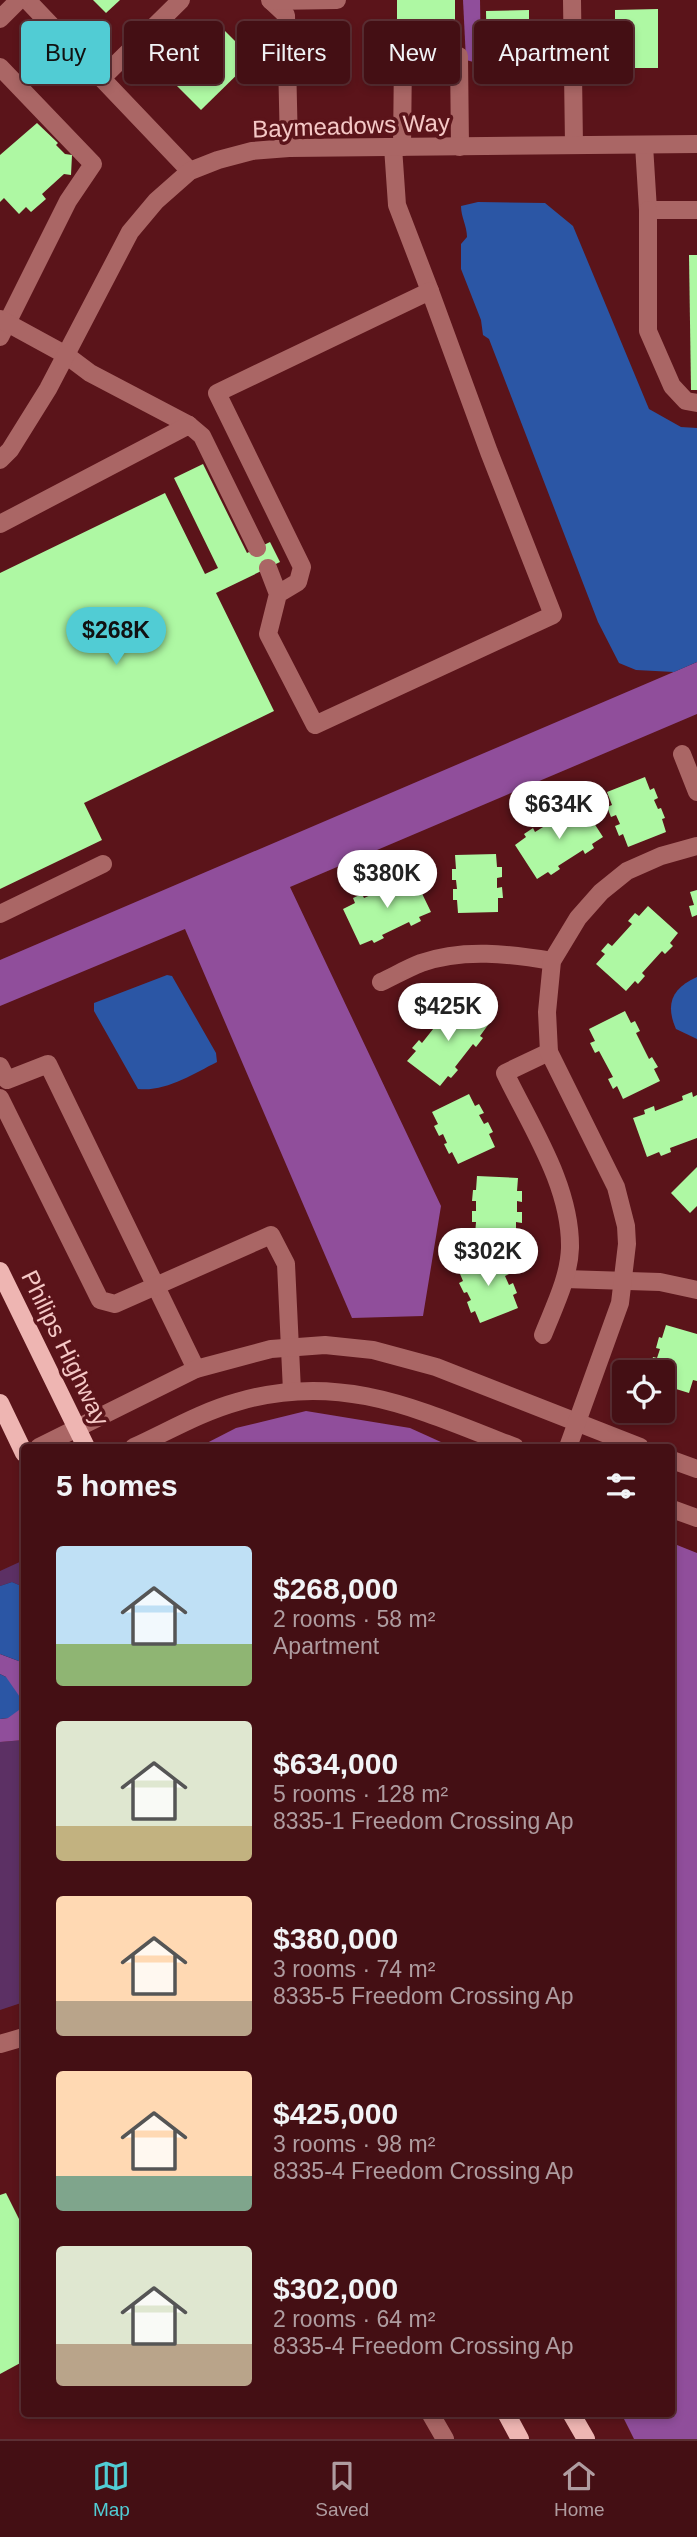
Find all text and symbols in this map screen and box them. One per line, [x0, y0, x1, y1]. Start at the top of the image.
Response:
chip: Buy [21, 21, 110, 84]
chip: Rent [124, 21, 223, 84]
chip: Filters [237, 21, 350, 84]
chip: New [364, 21, 460, 84]
chip: Apartment [474, 21, 633, 84]
street label: Baymeadows Way [252, 109, 450, 142]
pin: $268K [67, 608, 165, 667]
text: $268K [82, 617, 150, 643]
pin: $634K [510, 782, 608, 841]
text: $634K [525, 791, 593, 817]
pin: $380K [338, 850, 436, 910]
text: $380K [353, 860, 421, 886]
pin: $425K [399, 984, 497, 1043]
text: $425K [414, 993, 482, 1019]
pin: $302K [439, 1228, 537, 1288]
text: $302K [454, 1238, 522, 1264]
street label: Philips Highway [16, 1266, 115, 1430]
map controls [612, 1360, 675, 1423]
button: locate [612, 1360, 675, 1423]
icon: filters [602, 1467, 640, 1505]
text: 5 homes [56, 1469, 178, 1502]
text: $268,000 [273, 1572, 398, 1605]
icon: home [112, 1574, 196, 1658]
text: 2 rooms · 58 m² [273, 1606, 435, 1632]
text: Apartment [273, 1633, 379, 1659]
text: $634,000 [273, 1747, 398, 1780]
icon: home [112, 1749, 196, 1833]
text: 5 rooms · 128 m² [273, 1781, 448, 1807]
text: 8335-1 Freedom Crossing Ap [273, 1808, 573, 1834]
text: $380,000 [273, 1922, 398, 1955]
icon: home [112, 1924, 196, 2008]
text: 3 rooms · 74 m² [273, 1956, 435, 1982]
text: 8335-5 Freedom Crossing Ap [273, 1983, 573, 2009]
text: $425,000 [273, 2097, 398, 2130]
icon: home [112, 2099, 196, 2183]
text: 3 rooms · 98 m² [273, 2131, 435, 2157]
text: 8335-4 Freedom Crossing Ap [273, 2158, 573, 2184]
text: $302,000 [273, 2272, 398, 2305]
icon: home [112, 2274, 196, 2358]
text: 2 rooms · 64 m² [273, 2306, 435, 2332]
text: 8335-4 Freedom Crossing Ap [273, 2333, 573, 2359]
tab: Map [92, 2457, 130, 2521]
tab: Saved [315, 2457, 369, 2521]
tab: Home [554, 2457, 605, 2521]

